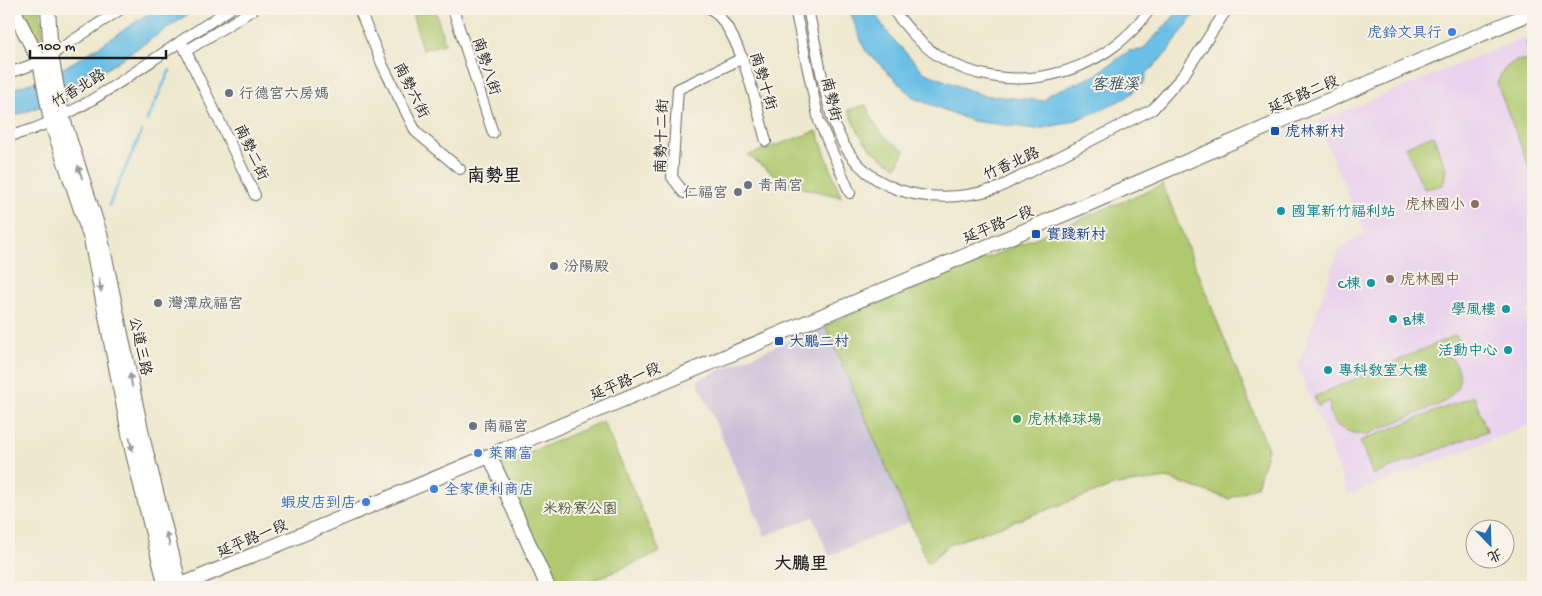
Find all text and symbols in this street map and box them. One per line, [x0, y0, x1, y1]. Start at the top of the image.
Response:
place label: 虎鈴文具行 [1367, 25, 1442, 43]
marker: 虎鈴文具行 [1446, 26, 1458, 38]
scale bar [30, 28, 166, 60]
street label: 南勢八街 [467, 35, 504, 98]
text: 100 m [37, 38, 76, 56]
street label: 南勢十街 [745, 50, 780, 113]
street label: 南勢六街 [389, 60, 433, 122]
street label: 竹香北路 [49, 67, 109, 113]
street label: 延平路二段 [1266, 73, 1342, 119]
street label: 南勢街 [816, 75, 845, 123]
water label: 客雅溪 [1091, 75, 1140, 96]
place label: 行德宮六房媽 [239, 85, 329, 104]
marker: 行德宮六房媽 [223, 87, 235, 99]
street label: 南勢十二街 [652, 98, 673, 174]
street label: 南勢二街 [229, 121, 272, 184]
place label: 虎林新村 [1285, 123, 1345, 142]
marker: 虎林新村 [1269, 125, 1281, 137]
street label: 竹香北路 [981, 144, 1043, 185]
one-way arrow [76, 164, 84, 179]
district label: 南勢里 [467, 166, 521, 188]
place label: 青南宫 [758, 177, 803, 196]
marker: 青南宫 [742, 179, 754, 191]
place label: 仁福宫 [683, 185, 728, 203]
marker: 仁福宫 [732, 186, 744, 198]
place label: 虎林國小 [1405, 197, 1465, 215]
marker: 虎林國小 [1469, 198, 1481, 210]
street label: 延平路一段 [961, 203, 1037, 249]
place label: 國軍新竹福利站 [1291, 204, 1396, 222]
marker: 國軍新竹福利站 [1275, 205, 1287, 217]
place label: 實踐新村 [1046, 226, 1106, 245]
marker: 實踐新村 [1030, 228, 1042, 240]
place label: 汾陽殿 [564, 259, 609, 277]
marker: 汾陽殿 [548, 260, 560, 272]
place label: 虎林國中 [1400, 272, 1460, 290]
marker: 虎林國中 [1384, 273, 1396, 285]
place label: C棟 [1338, 276, 1361, 294]
one-way arrow [96, 277, 104, 293]
marker: C棟 [1365, 277, 1377, 289]
place label: 灣潭成福宮 [168, 295, 243, 314]
marker: 灣潭成福宮 [152, 297, 164, 309]
place label: 學風樓 [1451, 301, 1496, 320]
marker: 學風樓 [1500, 303, 1512, 315]
place label: B棟 [1402, 312, 1426, 330]
marker: B棟 [1387, 313, 1399, 325]
street label: 公道三路 [124, 315, 154, 378]
place label: 大鵬二村 [789, 333, 849, 352]
marker: 大鵬二村 [773, 335, 785, 347]
place label: 活動中心 [1438, 343, 1498, 361]
marker: 活動中心 [1502, 344, 1514, 356]
street label: 延平路一段 [588, 360, 664, 406]
place label: 專科教室大樓 [1338, 363, 1428, 381]
marker: 專科教室大樓 [1322, 364, 1334, 376]
one-way arrow [127, 372, 135, 388]
place label: 虎林棒球場 [1027, 412, 1102, 430]
marker: 虎林棒球場 [1011, 413, 1023, 425]
place label: 南福宮 [483, 418, 528, 437]
marker: 南福宮 [467, 420, 479, 432]
one-way arrow [127, 437, 135, 452]
place label: 萊爾富 [488, 446, 533, 464]
marker: 萊爾富 [472, 447, 484, 459]
place label: 全家便利商店 [444, 481, 534, 500]
marker: 全家便利商店 [428, 483, 440, 495]
place label: 蝦皮店到店 [281, 495, 356, 513]
marker: 蝦皮店到店 [360, 496, 372, 508]
park label: 米粉寮公園 [542, 501, 618, 519]
street label: 延平路一段 [215, 517, 291, 563]
north arrow [1464, 518, 1514, 568]
one-way arrow [164, 531, 172, 546]
text: 北 [1484, 543, 1504, 564]
district label: 大鵬里 [774, 554, 828, 576]

